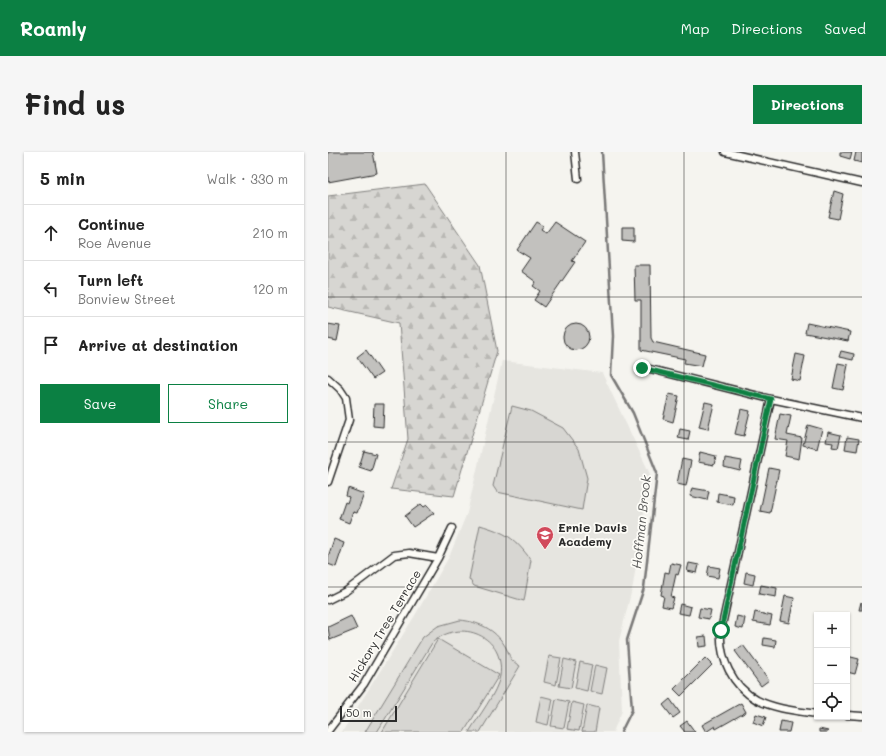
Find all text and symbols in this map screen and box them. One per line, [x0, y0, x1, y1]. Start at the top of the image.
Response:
text: Roamly [20, 16, 87, 41]
text: Map [681, 19, 709, 38]
text: Directions [731, 19, 802, 38]
text: Saved [824, 19, 866, 38]
button: Directions [753, 85, 862, 124]
text: Find us [24, 86, 125, 122]
text: 5 min [40, 167, 85, 189]
text: Walk · 330 m [207, 170, 288, 187]
text: Continue [78, 214, 145, 234]
icon: ahead [40, 222, 62, 244]
text: 210 m [252, 224, 288, 241]
text: Roe Avenue [78, 234, 151, 251]
text: Turn left [78, 270, 143, 290]
icon: left [40, 278, 62, 300]
text: 120 m [252, 280, 288, 297]
text: Bonview Street [78, 290, 176, 307]
icon: arrive [40, 334, 62, 356]
text: Arrive at destination [78, 335, 238, 355]
route end [633, 359, 651, 377]
button: Save [40, 384, 160, 423]
button: Share [168, 384, 288, 423]
water label: Hoffman Brook [627, 473, 654, 570]
place label: Ernie Davis Academy [558, 519, 627, 549]
school or university icon: Ernie Davis Academy [535, 525, 555, 550]
street label: Hickory Tree Terrace [344, 566, 424, 685]
map controls [814, 612, 850, 720]
button: + [814, 612, 850, 648]
route start [712, 621, 730, 639]
button: − [814, 648, 850, 684]
button: locate [814, 684, 850, 720]
scale bar [340, 704, 397, 723]
text: 50 m [346, 705, 372, 720]

